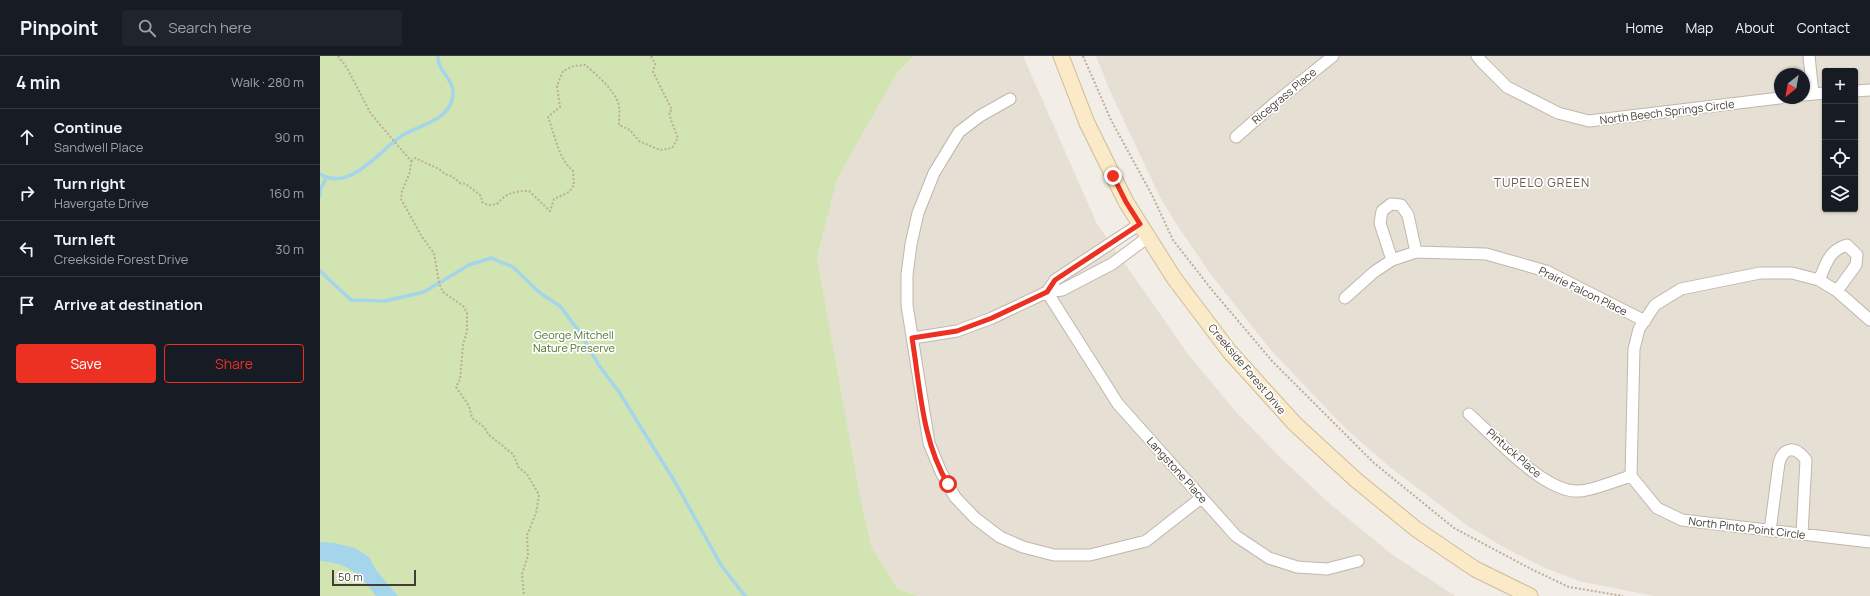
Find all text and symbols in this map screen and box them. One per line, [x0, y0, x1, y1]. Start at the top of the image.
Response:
search box [122, 10, 402, 46]
text: Pinpoint [20, 15, 98, 41]
icon: search [136, 17, 158, 39]
text: Search here [168, 17, 252, 38]
text: Home [1626, 18, 1663, 37]
text: Map [1685, 18, 1713, 37]
text: About [1735, 18, 1775, 37]
text: Contact [1797, 18, 1850, 37]
street label: Ricegrass Place [1248, 64, 1319, 127]
north arrow [1774, 68, 1810, 104]
map controls [1822, 68, 1858, 212]
button: + [1822, 68, 1858, 104]
text: 4 min [16, 71, 60, 94]
text: Walk · 280 m [231, 73, 304, 91]
street label: North Beech Springs Circle [1599, 96, 1736, 127]
button: − [1822, 104, 1858, 140]
text: Continue [54, 117, 122, 138]
icon: ahead [16, 126, 38, 148]
text: 90 m [274, 128, 304, 146]
text: Sandwell Place [54, 138, 143, 156]
button: locate [1822, 140, 1858, 176]
route end [1104, 167, 1122, 185]
text: Turn right [54, 173, 125, 194]
district label: TUPELO GREEN [1494, 174, 1590, 191]
button: layers [1822, 176, 1858, 212]
icon: right [16, 182, 38, 204]
text: 160 m [269, 184, 304, 202]
text: Havergate Drive [54, 194, 149, 212]
text: Turn left [54, 229, 116, 250]
icon: left [16, 238, 38, 260]
text: 30 m [275, 240, 304, 258]
text: Creekside Forest Drive [54, 250, 188, 268]
street label: Prairie Falcon Place [1536, 263, 1631, 319]
icon: arrive [16, 294, 38, 316]
text: Arrive at destination [54, 294, 203, 315]
street label: Creekside Forest Drive [1205, 320, 1290, 417]
park label: George Mitchell Nature Preserve [533, 327, 616, 355]
button: Save [16, 344, 156, 383]
button: Share [164, 344, 304, 383]
street label: Pintuck Place [1484, 425, 1545, 481]
street label: Langstone Place [1144, 433, 1211, 506]
route start [939, 475, 957, 493]
street label: North Pinto Point Circle [1688, 513, 1807, 542]
scale bar [332, 568, 416, 587]
text: 50 m [338, 569, 363, 584]

